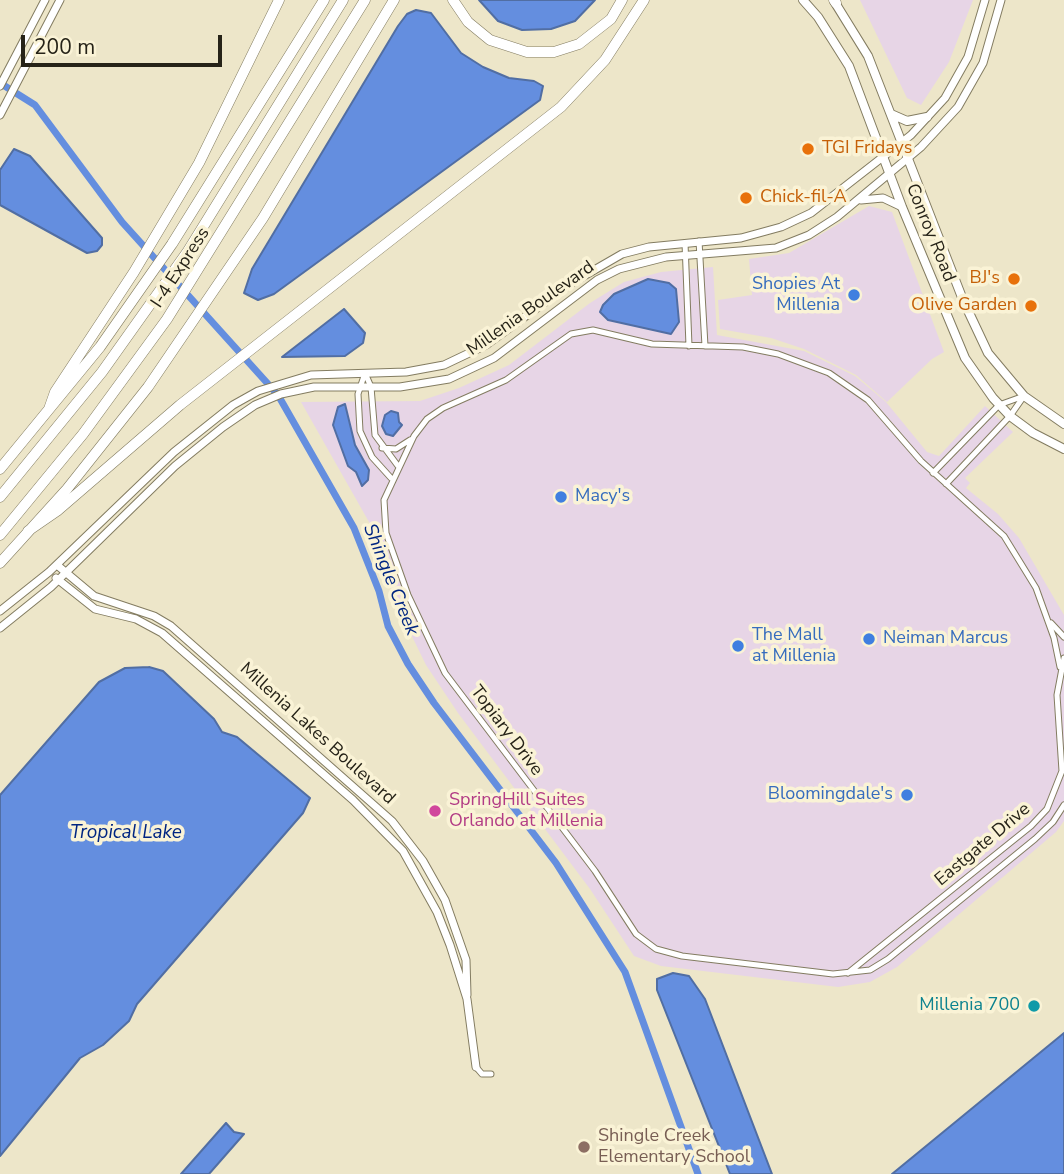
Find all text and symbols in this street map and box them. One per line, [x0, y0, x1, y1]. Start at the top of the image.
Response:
scale bar [24, 21, 226, 65]
text: 200 m [34, 33, 95, 61]
place label: TGI Fridays [822, 138, 912, 160]
marker: TGI Fridays [800, 141, 816, 157]
street label: Conroy Road [901, 181, 959, 285]
place label: Chick-fil-A [760, 187, 847, 209]
marker: Chick-fil-A [738, 190, 754, 206]
street label: I-4 Express [147, 224, 215, 312]
street label: Millenia Boulevard [463, 257, 599, 361]
place label: BJ's [970, 268, 1000, 290]
marker: BJ's [1006, 271, 1022, 287]
place label: Shopies At Millenia [752, 274, 840, 316]
marker: Shopies At Millenia [846, 287, 862, 303]
place label: Olive Garden [911, 295, 1017, 317]
marker: Olive Garden [1023, 298, 1039, 314]
place label: Macy's [575, 486, 630, 508]
marker: Macy's [553, 489, 569, 505]
water label: Shingle Creek [357, 521, 423, 639]
place label: The Mall at Millenia [752, 625, 836, 668]
place label: Neiman Marcus [883, 628, 1008, 650]
marker: Neiman Marcus [861, 631, 877, 647]
marker: The Mall at Millenia [730, 638, 746, 654]
street label: Millenia Lakes Boulevard [235, 659, 399, 809]
street label: Topiary Drive [465, 682, 547, 780]
place label: Bloomingdale's [768, 784, 893, 806]
marker: Bloomingdale's [899, 787, 915, 803]
place label: SpringHill Suites Orlando at Millenia [449, 790, 604, 832]
street label: Eastgate Drive [931, 799, 1035, 891]
marker: SpringHill Suites Orlando at Millenia [427, 803, 443, 819]
water label: Tropical Lake [70, 822, 182, 844]
place label: Millenia 700 [919, 995, 1020, 1017]
marker: Millenia 700 [1026, 998, 1042, 1014]
place label: Shingle Creek Elementary School [598, 1126, 750, 1168]
marker: Shingle Creek Elementary School [576, 1139, 592, 1155]

